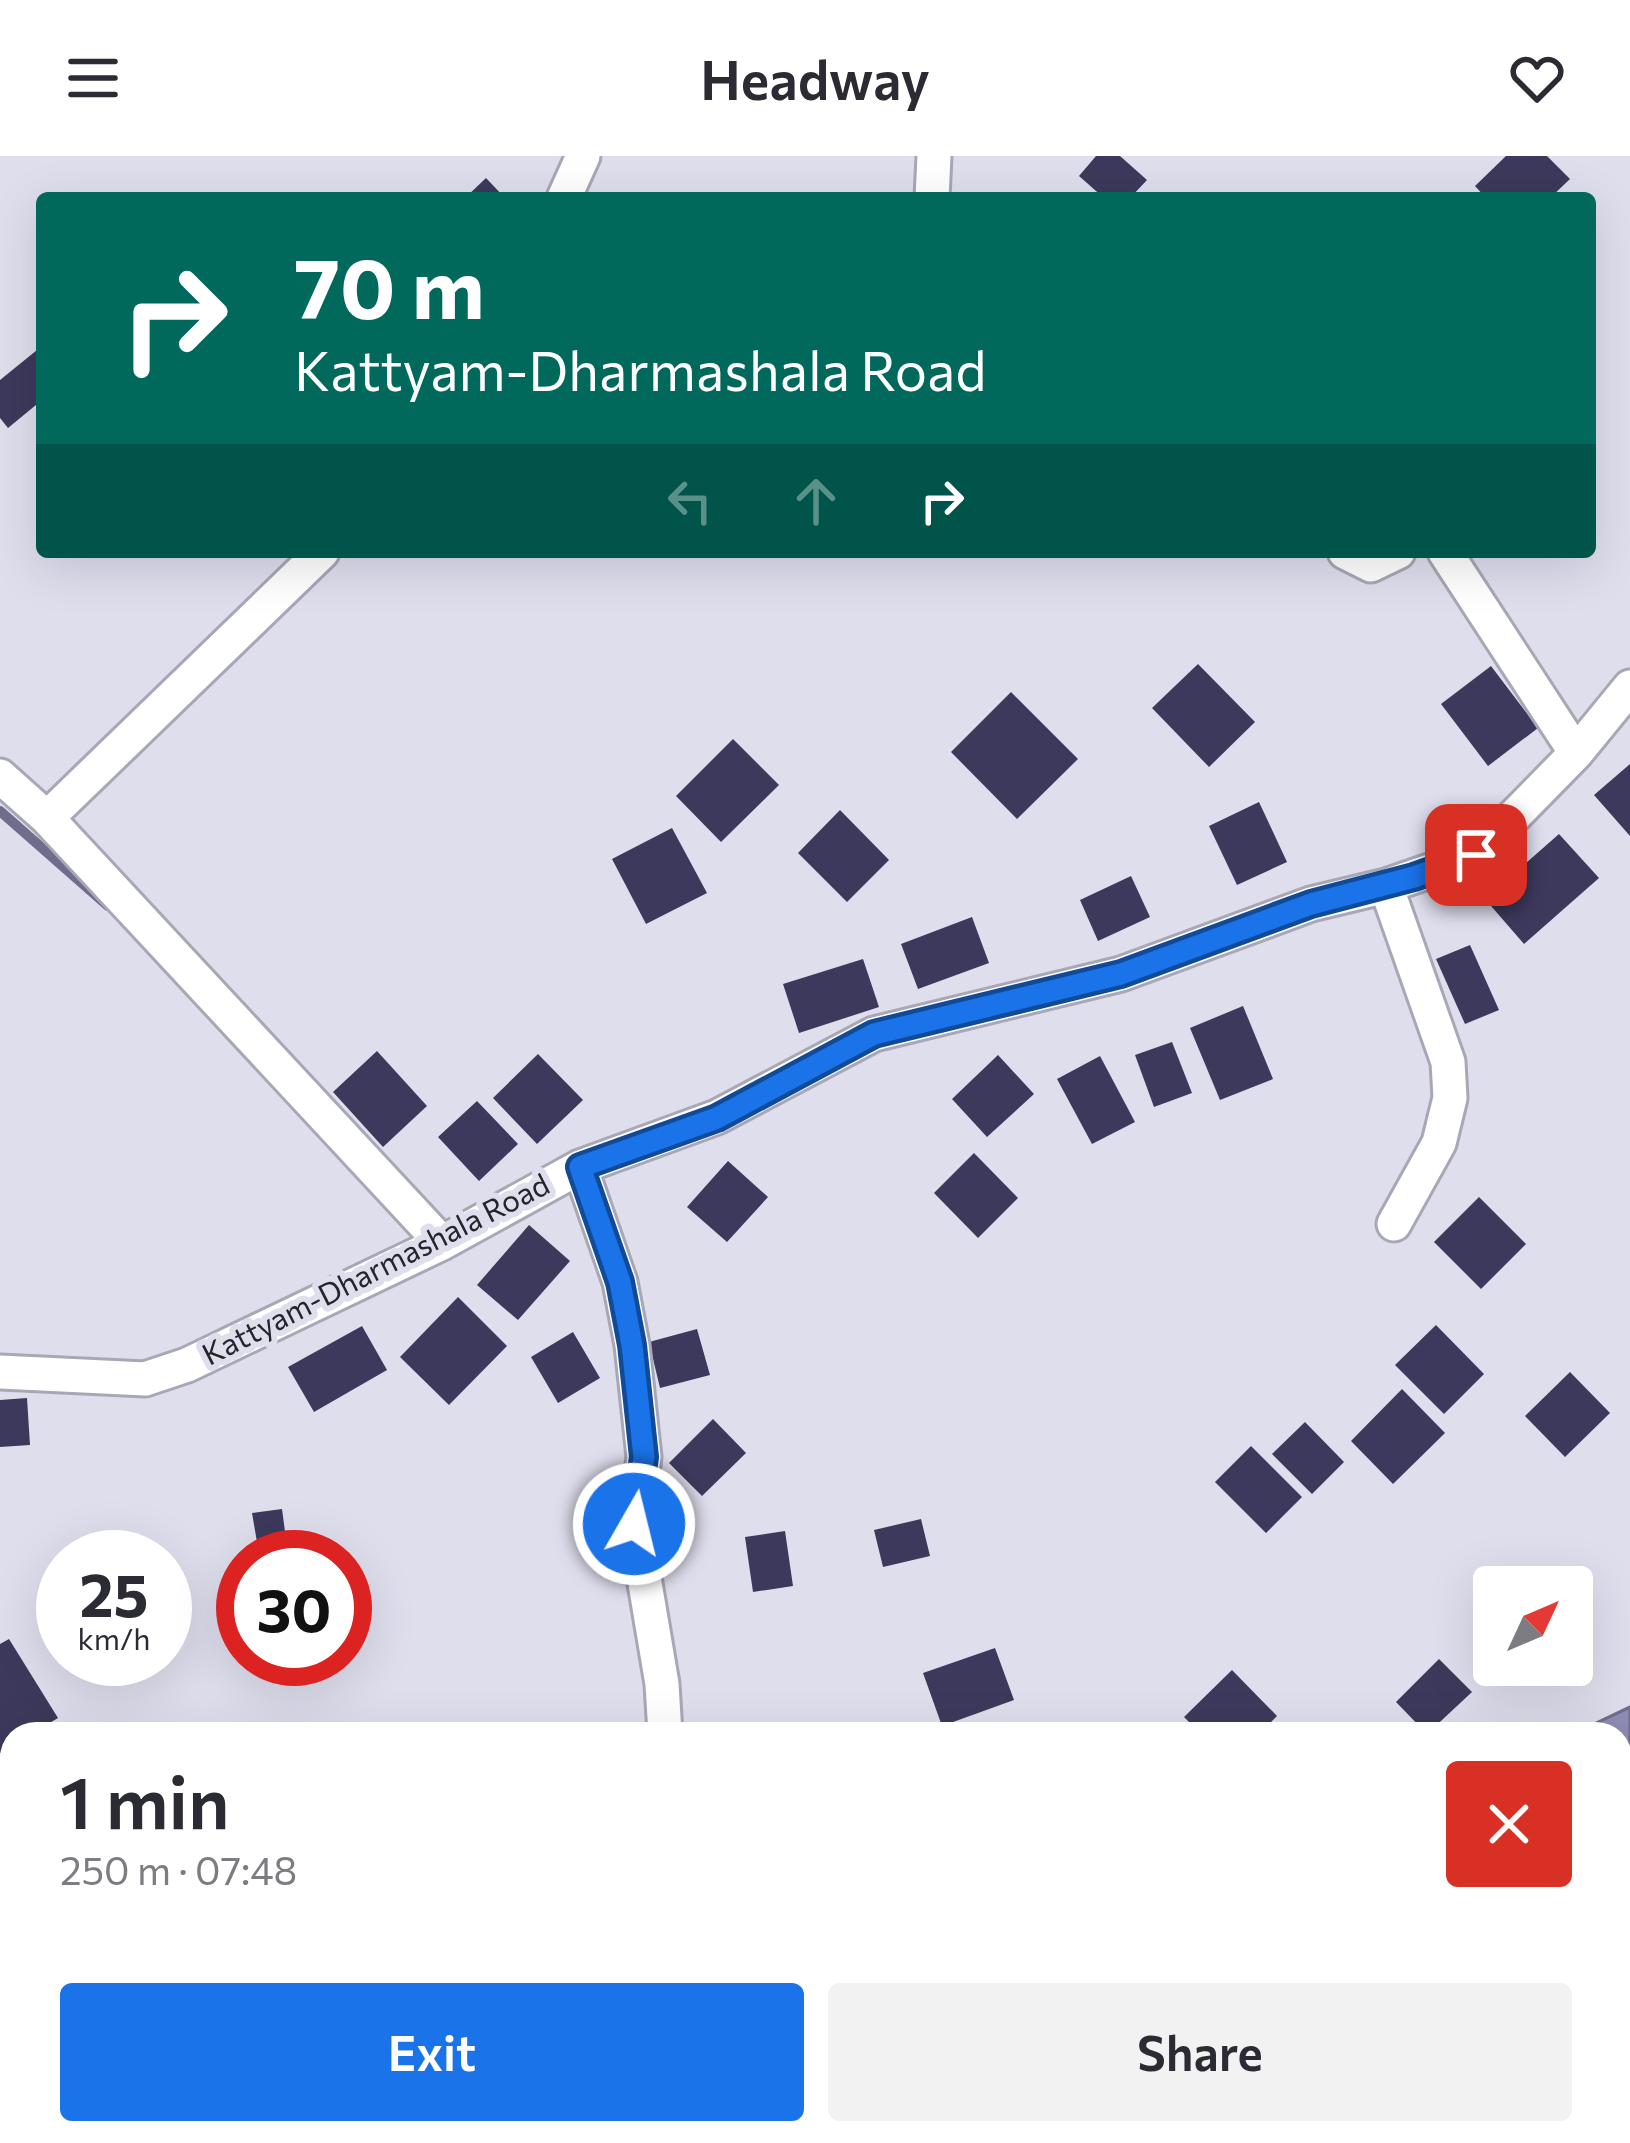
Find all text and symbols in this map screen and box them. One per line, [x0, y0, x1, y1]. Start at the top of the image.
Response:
icon: menu [60, 45, 126, 111]
text: Headway [700, 45, 930, 111]
icon: heart [1504, 45, 1570, 111]
text: 70 m [294, 234, 485, 336]
icon: right [96, 240, 252, 396]
text: Kattyam-Dharmashala Road [294, 336, 986, 402]
icon: left [657, 468, 723, 534]
icon: ahead [783, 468, 849, 534]
icon: right [909, 468, 975, 534]
pin [1425, 804, 1527, 906]
icon: arrive [1443, 822, 1509, 888]
street label: Kattyam-Dharmashala Road [195, 1164, 555, 1372]
position arrow [571, 1461, 697, 1587]
speed limit sign: 30 [216, 1530, 372, 1686]
text: 25 [79, 1556, 149, 1629]
north arrow [1473, 1566, 1593, 1686]
map controls [1473, 1566, 1593, 1686]
text: km/h [78, 1619, 150, 1656]
text: 1 min [60, 1756, 230, 1844]
button: close [1446, 1761, 1572, 1887]
text: 250 m · 07:48 [60, 1845, 297, 1893]
button: Exit [60, 1983, 804, 2121]
button: Share [828, 1983, 1572, 2121]

